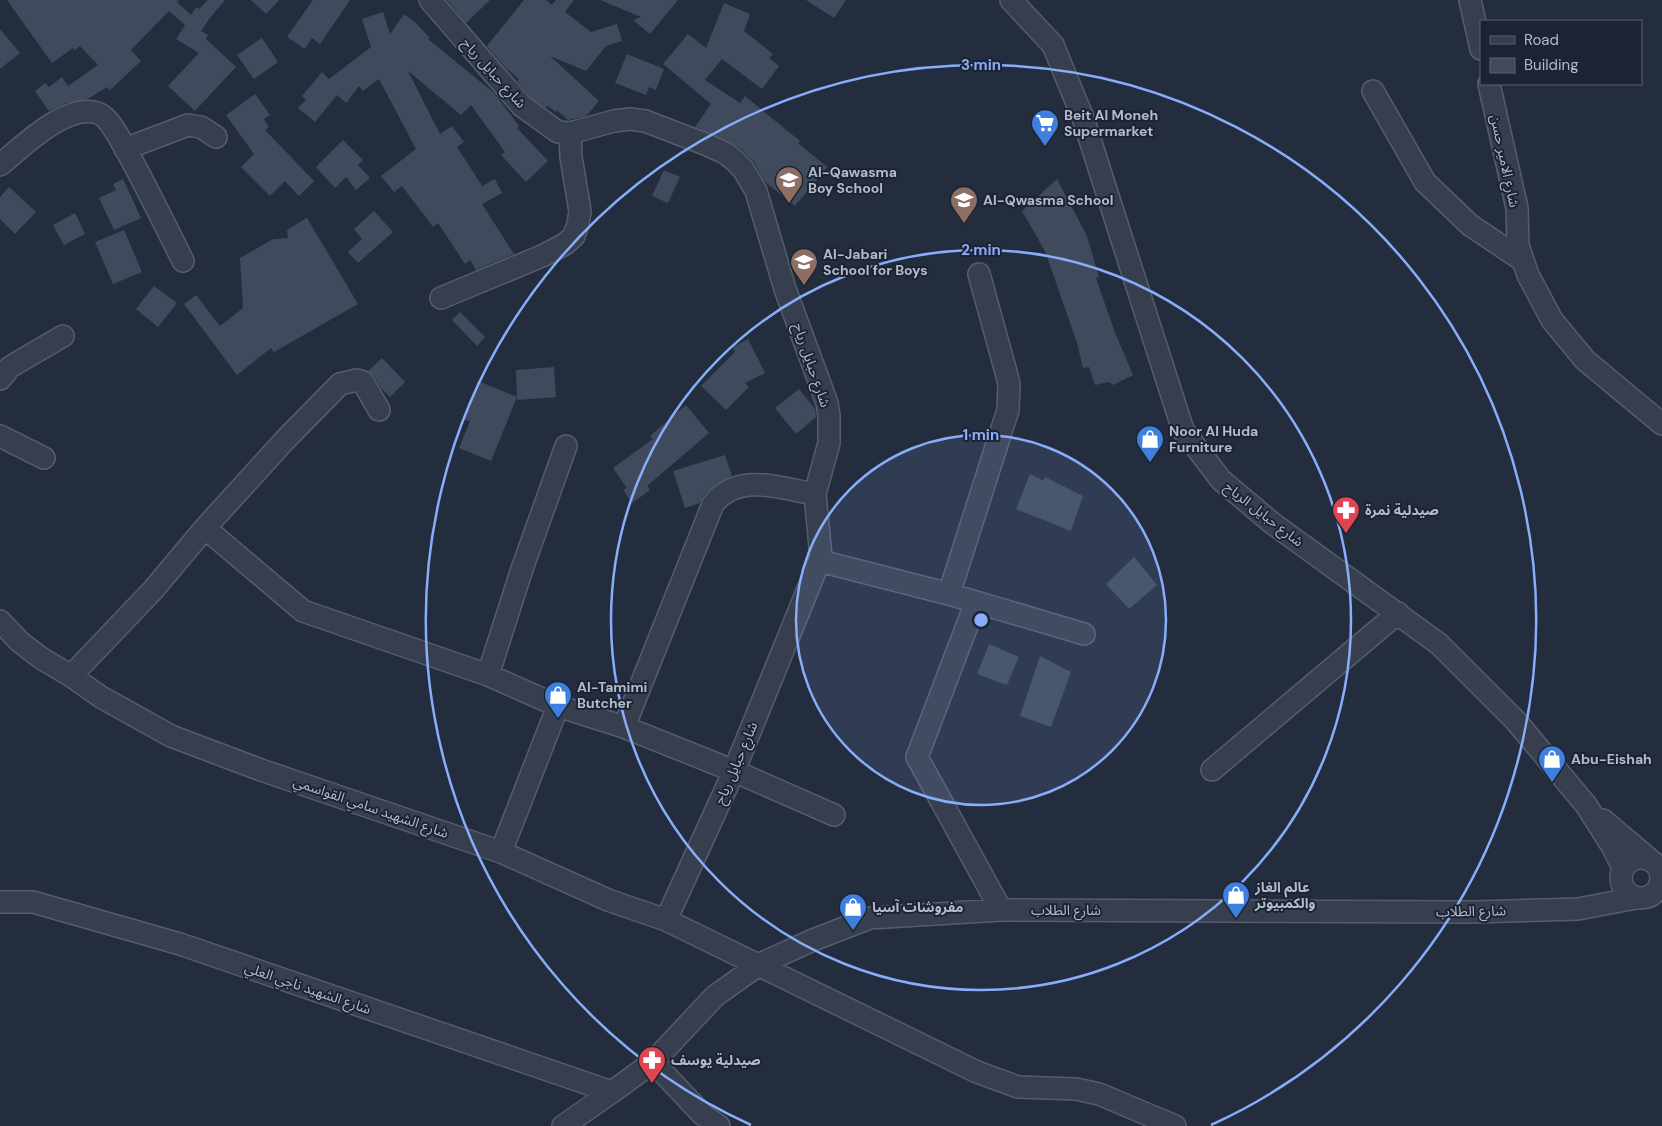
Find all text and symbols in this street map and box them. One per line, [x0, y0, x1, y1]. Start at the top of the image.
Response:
legend [1480, 20, 1642, 85]
text: Road [1524, 30, 1559, 50]
street label: شارع حبايل رياح [456, 34, 530, 113]
text: 3 min [961, 55, 1001, 75]
text: Building [1524, 55, 1579, 75]
place label: Beit Al Moneh Supermarket [1064, 106, 1158, 140]
supermarket icon: Beit Al Moneh Supermarket [1030, 108, 1060, 147]
street label: شارع الامير حسن [1484, 113, 1524, 210]
place label: Al-Qawasma Boy School [808, 163, 897, 197]
school or university icon: Al-Qawasma Boy School [774, 165, 804, 204]
school or university icon: Al-Qwasma School [949, 185, 979, 224]
place label: Al-Qwasma School [983, 191, 1114, 209]
text: 2 min [961, 240, 1001, 260]
place label: Al-Jabari School for Boys [823, 245, 928, 279]
school or university icon: Al-Jabari School for Boys [789, 247, 819, 286]
street label: شارع حبايل رياح [787, 320, 835, 410]
place label: Noor Al Huda Furniture [1169, 422, 1258, 456]
shop icon: Noor Al Huda Furniture [1135, 424, 1165, 463]
text: 1 min [963, 425, 999, 445]
street label: شارع حبايل الرياح [1220, 477, 1307, 552]
pharmacy icon: صيدلية نمرة [1331, 495, 1361, 534]
place label: صيدلية نمرة [1365, 501, 1439, 519]
centre of rings [972, 611, 990, 629]
place label: Al-Tamimi Butcher [577, 678, 648, 712]
shop icon: Al-Tamimi Butcher [543, 680, 573, 719]
street label: شارع حبايل رياح [710, 719, 763, 808]
shop icon: Abu-Eishah [1537, 744, 1567, 783]
place label: Abu-Eishah [1571, 750, 1652, 768]
street label: شارع الشهيد سامي القواسمي [290, 772, 451, 844]
place label: عالم الغاز والكمبيوتر [1254, 878, 1316, 912]
shop icon: عالم الغاز والكمبيوتر [1221, 880, 1251, 919]
shop icon: مفروشات آسيا [838, 892, 868, 931]
place label: مفروشات آسيا [872, 898, 963, 916]
street label: شارع الطلاب [1031, 901, 1101, 921]
street label: شارع الطلاب [1436, 901, 1506, 923]
street label: شارع الشهيد ناجي العلي [242, 958, 373, 1020]
pharmacy icon: صيدلية يوسف [637, 1045, 667, 1084]
place label: صيدلية يوسف [671, 1051, 761, 1069]

